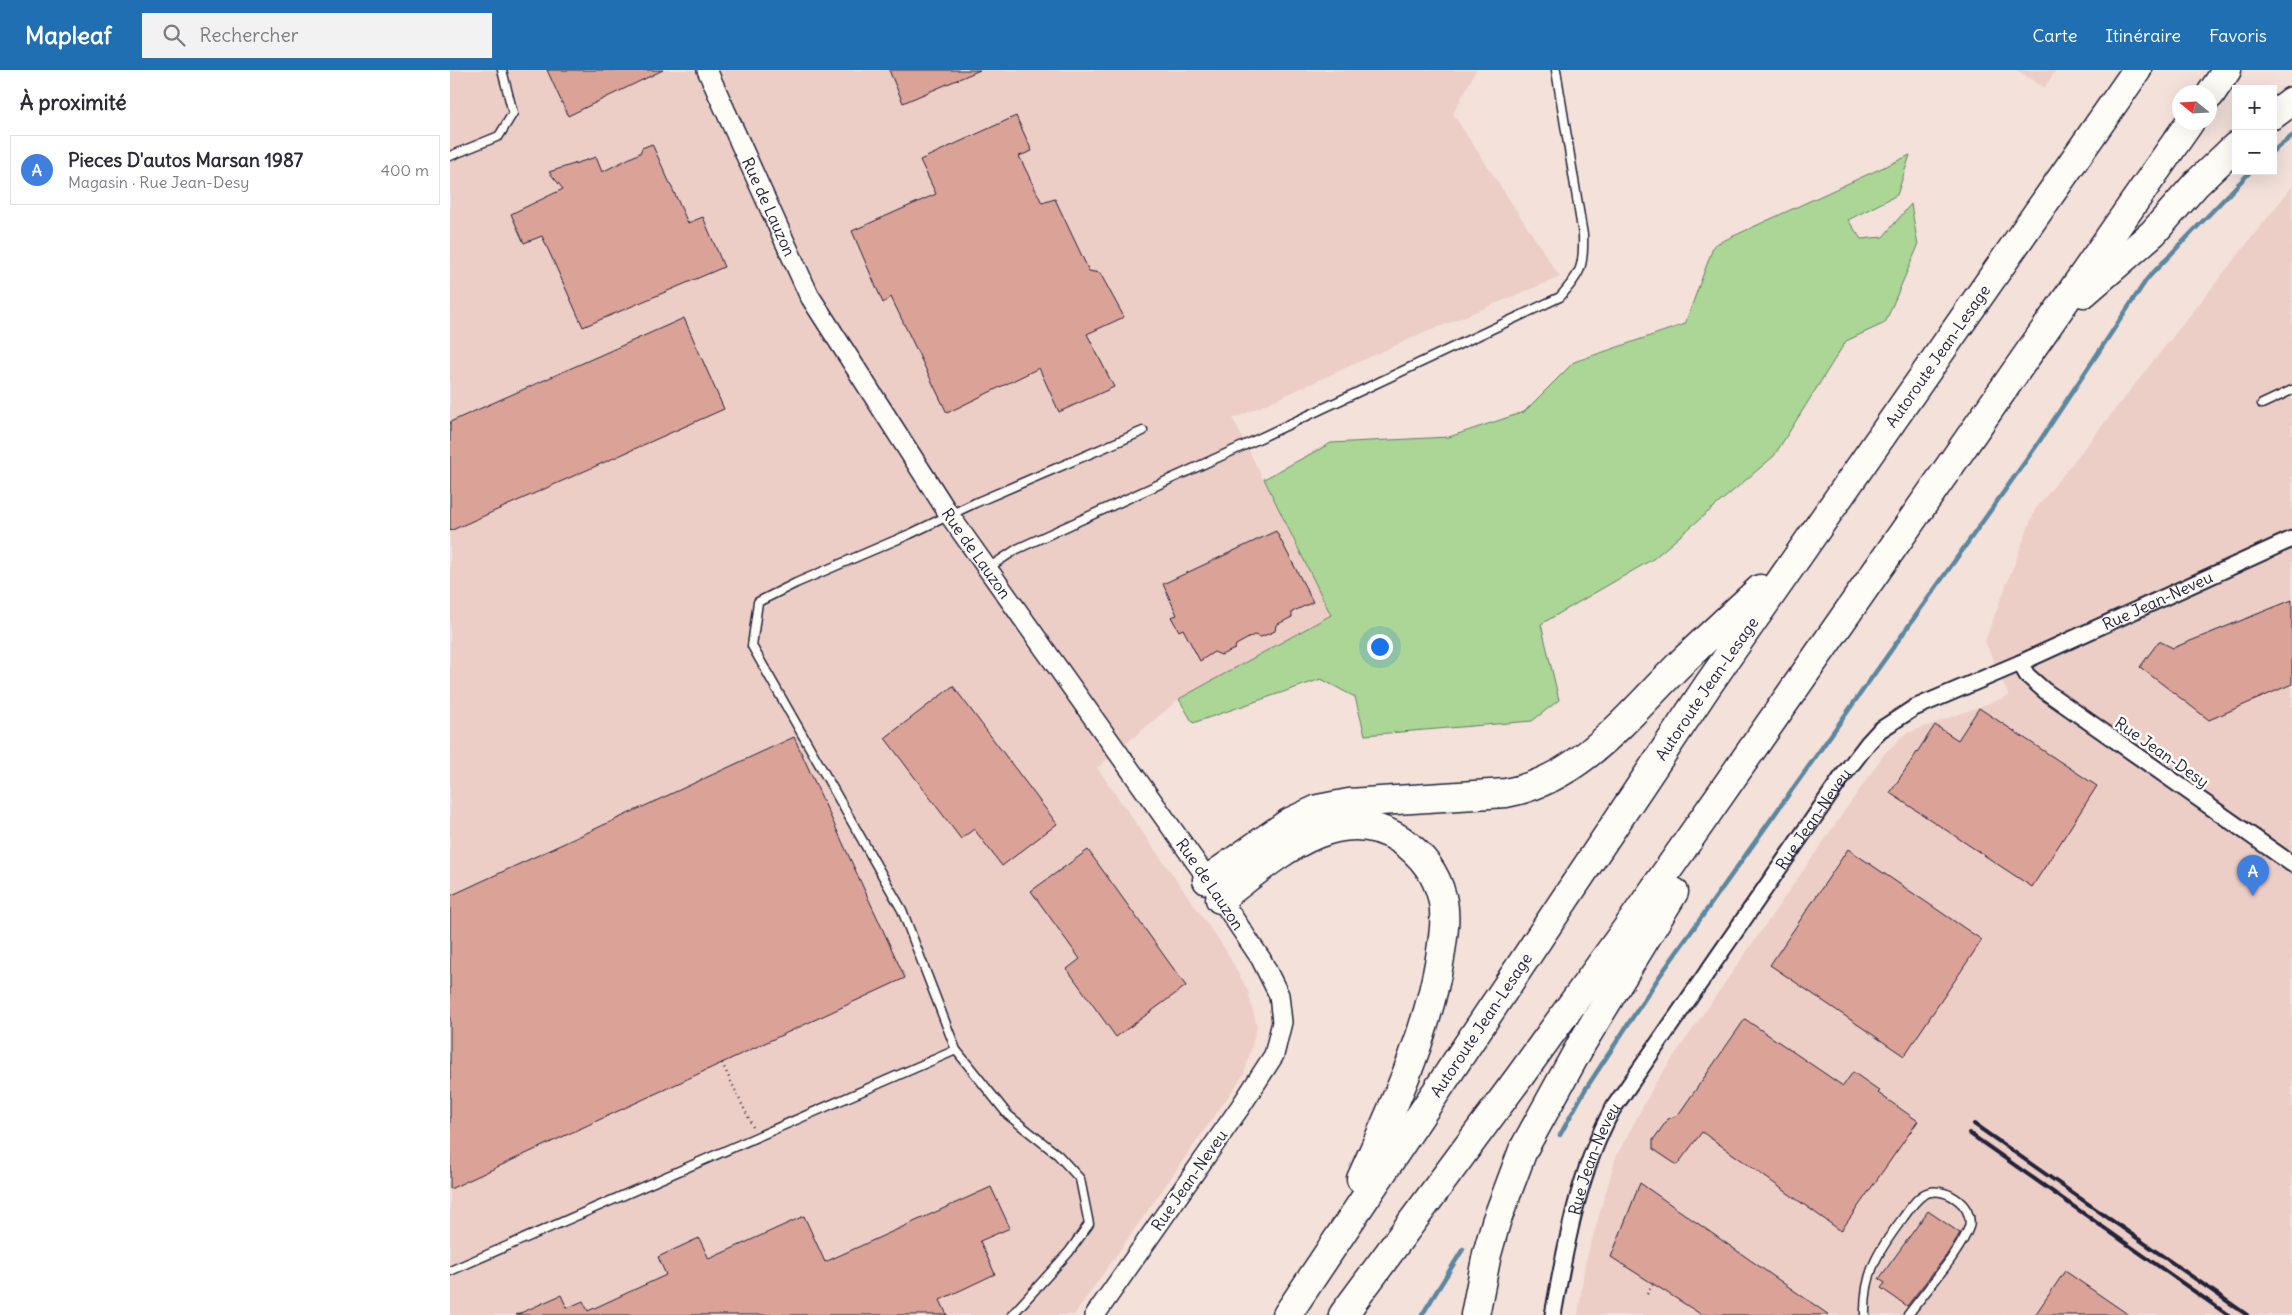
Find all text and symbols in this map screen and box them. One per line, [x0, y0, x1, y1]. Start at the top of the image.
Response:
search box [142, 13, 492, 58]
text: Mapleaf [25, 20, 112, 50]
icon: search [160, 21, 188, 49]
text: Rechercher [200, 23, 299, 47]
text: Carte [2032, 24, 2077, 47]
text: Itinéraire [2105, 24, 2181, 47]
text: Favoris [2209, 24, 2267, 47]
north arrow [2172, 85, 2217, 130]
map controls [2232, 85, 2277, 175]
button: + [2232, 85, 2277, 130]
text: À proximité [20, 89, 127, 116]
button: − [2232, 130, 2277, 175]
text: Pieces D'autos Marsan 1987 [68, 148, 303, 172]
street label: Rue de Lauzon [738, 154, 800, 259]
text: A [32, 160, 42, 180]
text: 400 m [381, 160, 429, 180]
text: Magasin · Rue Jean-Desy [68, 172, 249, 192]
street label: Autoroute Jean-Lesage [1881, 281, 1994, 431]
street label: Rue de Lauzon [938, 504, 1015, 603]
street label: Rue Jean-Neveu [2099, 567, 2216, 634]
street label: Autoroute Jean-Lesage [1651, 613, 1762, 764]
your location [1367, 634, 1393, 660]
street label: Rue Jean-Desy [2111, 712, 2213, 792]
street label: Rue Jean-Neveu [1771, 764, 1855, 874]
street label: Rue de Lauzon [1172, 834, 1249, 934]
pin: A [2237, 855, 2269, 896]
street label: Autoroute Jean-Lesage [1426, 949, 1536, 1101]
street label: Rue Jean-Neveu [1564, 1098, 1624, 1217]
street label: Rue Jean-Neveu [1147, 1126, 1231, 1234]

